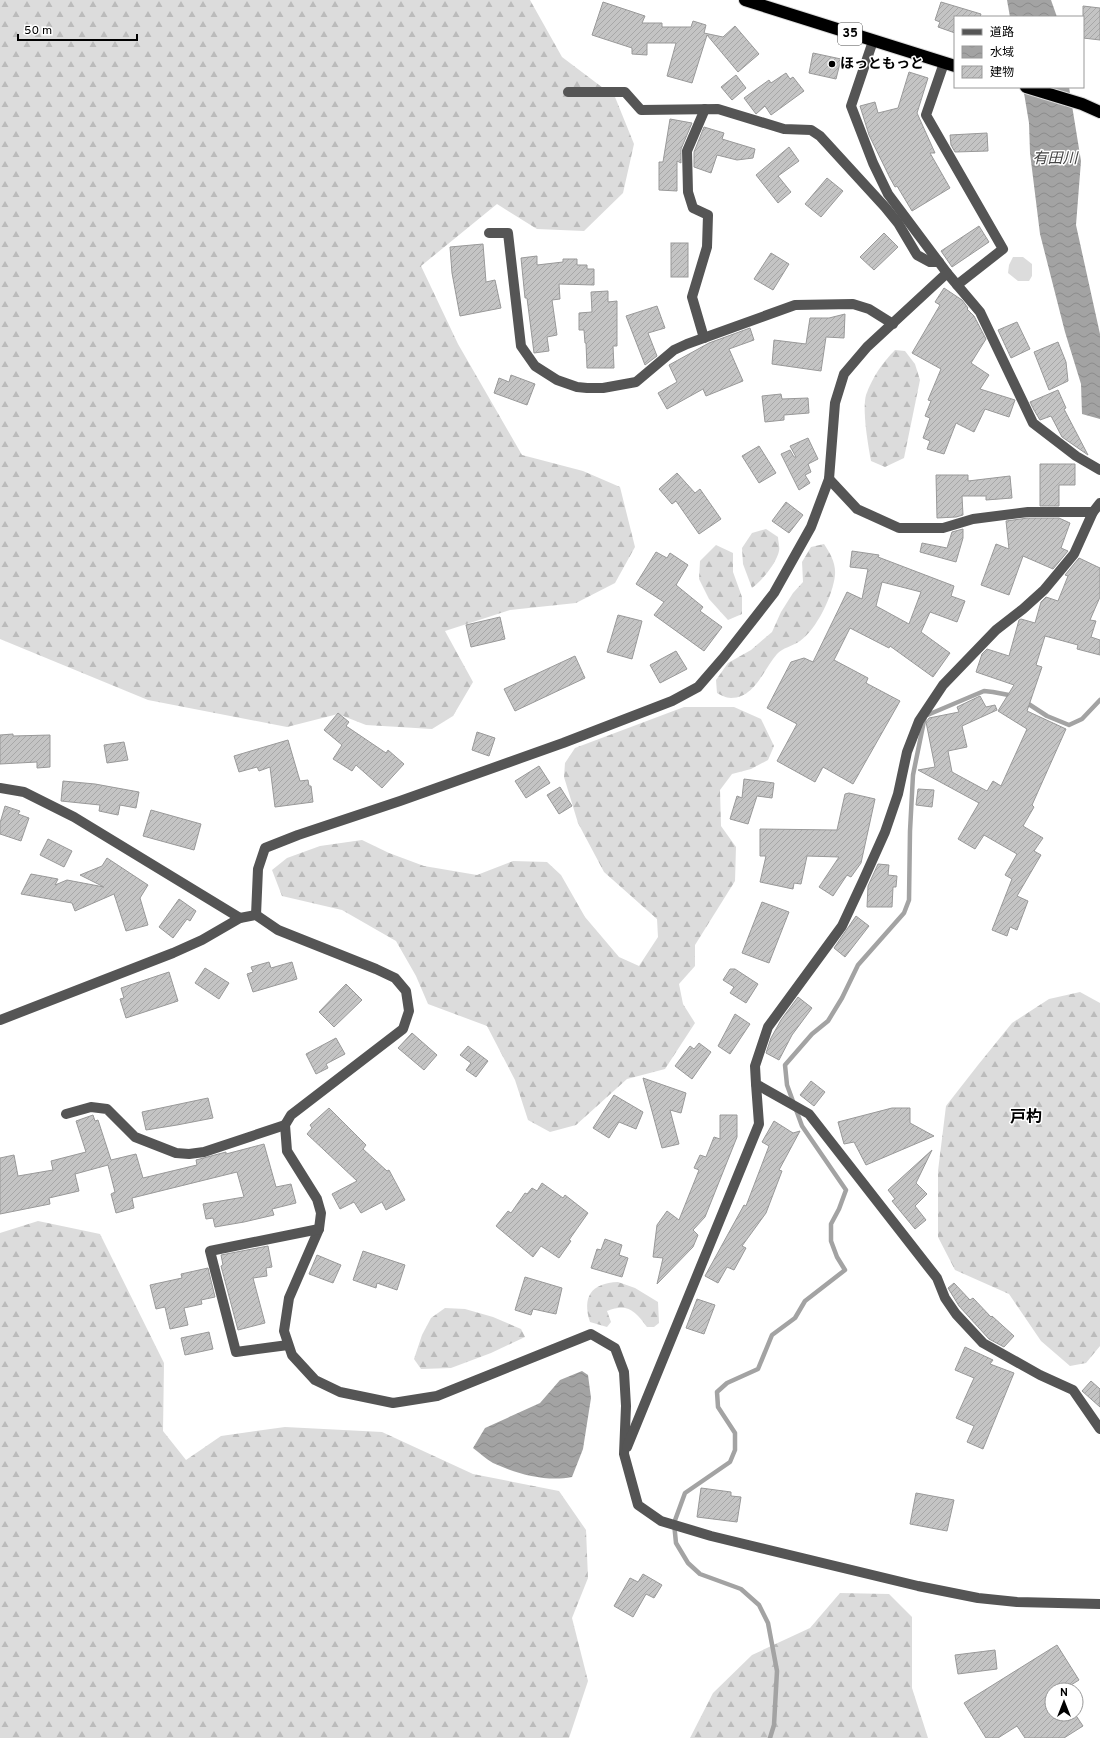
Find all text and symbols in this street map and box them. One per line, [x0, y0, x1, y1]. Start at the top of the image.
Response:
scale bar [18, 16, 137, 42]
legend [954, 16, 1084, 88]
text: 50 m [24, 23, 52, 39]
road number: 35 [838, 23, 862, 45]
text: 道路 [990, 25, 1014, 41]
text: 水域 [990, 45, 1014, 61]
place label: ほっともっと [840, 56, 924, 73]
marker: ほっともっと [827, 59, 837, 69]
text: 建物 [990, 65, 1014, 81]
water label: 有田川 [1032, 150, 1079, 169]
district label: 戸杓 [1010, 1108, 1042, 1128]
north arrow [1044, 1682, 1084, 1722]
text: N [1060, 1686, 1068, 1700]

